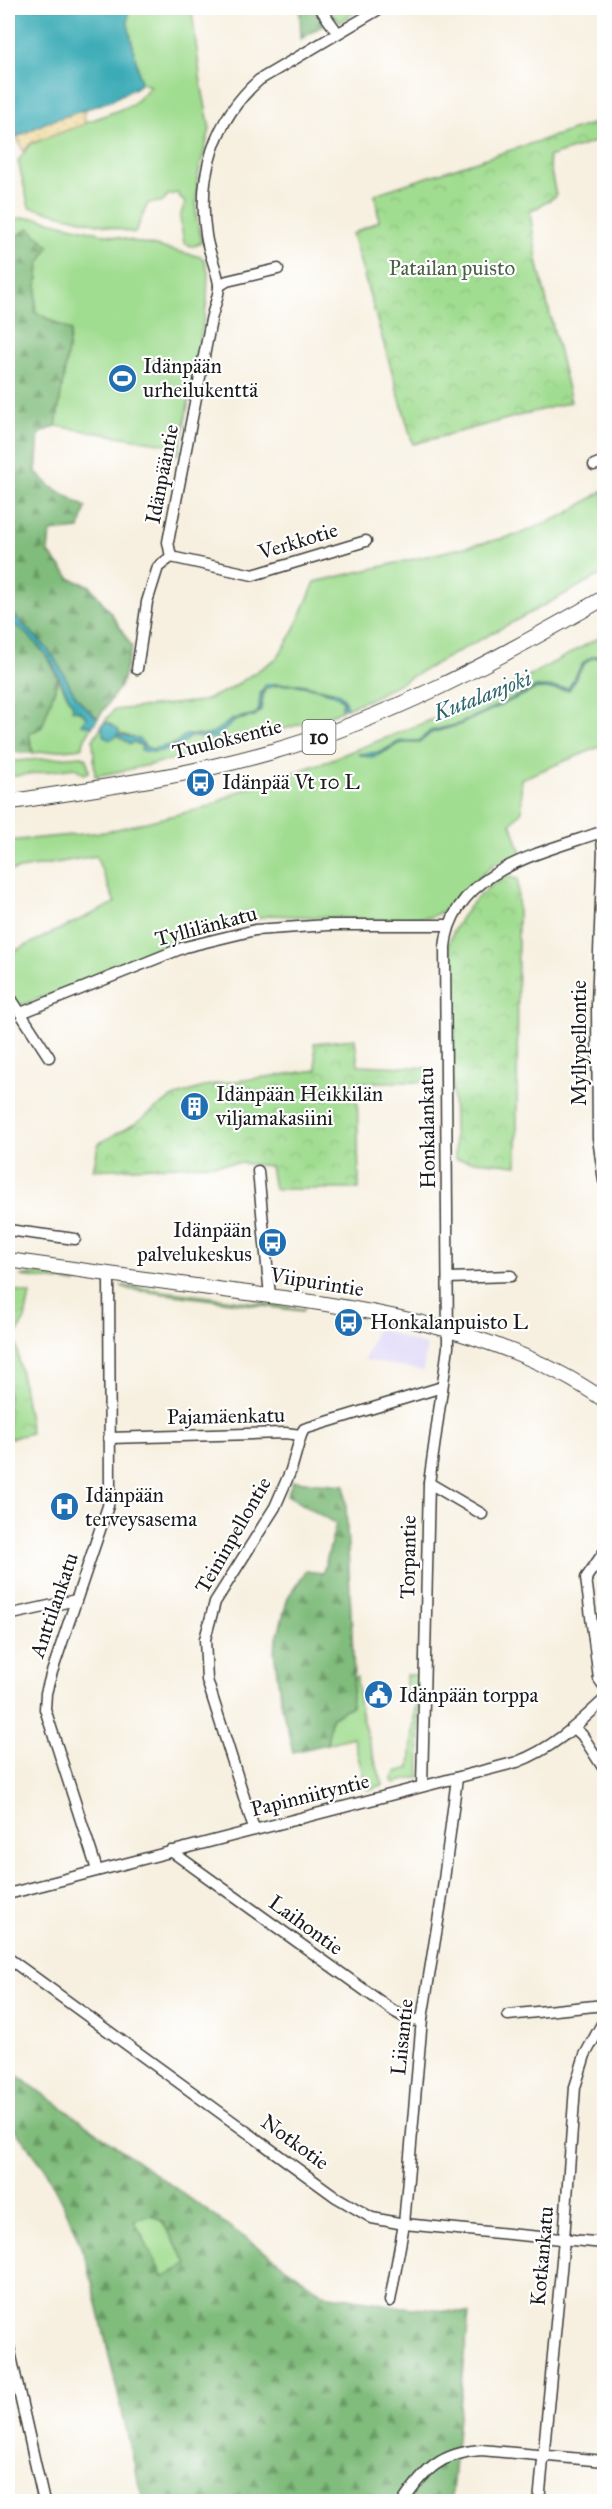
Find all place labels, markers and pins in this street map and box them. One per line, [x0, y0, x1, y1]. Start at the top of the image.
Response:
place label: Idänpään urheilukenttä [143, 353, 258, 403]
sports icon: Idänpään urheilukenttä [106, 362, 138, 394]
bus stop icon: Idänpää Vt 10 L [185, 766, 217, 798]
place label: Idänpää Vt 10 L [222, 769, 360, 795]
place label: Idänpään Heikkilän viljamakasiini [215, 1081, 383, 1131]
building icon: Idänpään Heikkilän viljamakasiini [179, 1090, 211, 1122]
place label: Idänpään palvelukeskus [136, 1217, 252, 1267]
bus stop icon: Idänpään palvelukeskus [257, 1226, 289, 1258]
bus stop icon: Honkalanpuisto L [333, 1306, 365, 1338]
place label: Honkalanpuisto L [370, 1309, 528, 1335]
place label: Idänpään terveysasema [85, 1482, 197, 1532]
hospital icon: Idänpään terveysasema [48, 1491, 80, 1523]
public building icon: Idänpään torppa [362, 1679, 394, 1711]
place label: Idänpään torppa [399, 1682, 539, 1708]

